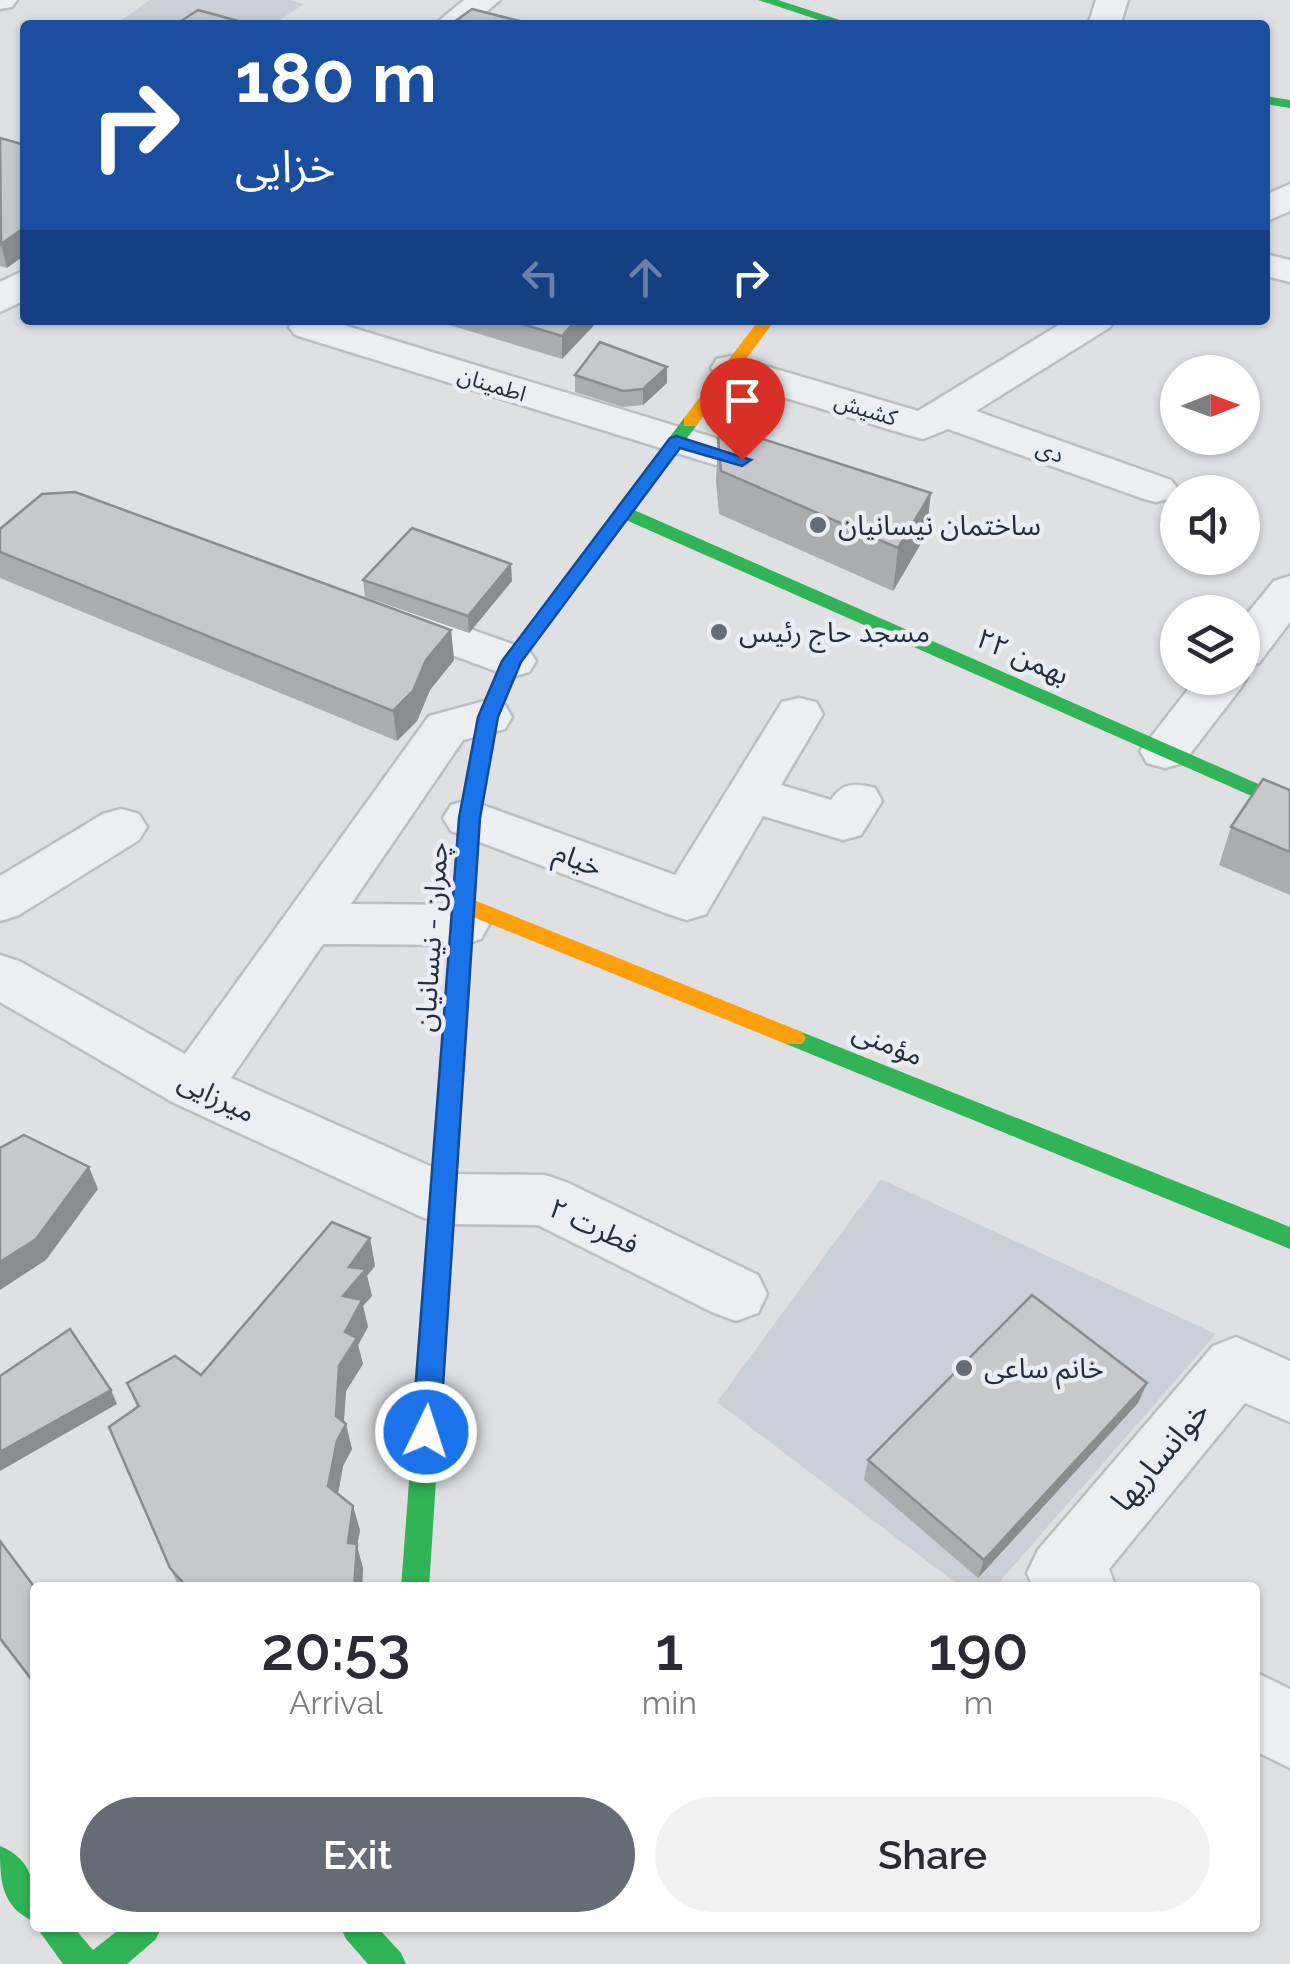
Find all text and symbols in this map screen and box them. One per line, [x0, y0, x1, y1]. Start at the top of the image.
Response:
text: 180 m [235, 36, 437, 118]
icon: right [70, 60, 200, 190]
text: خزایی [235, 140, 336, 193]
icon: left [513, 250, 568, 305]
icon: ahead [618, 250, 673, 305]
icon: right [723, 250, 778, 305]
north arrow [1160, 355, 1260, 455]
map controls [1160, 355, 1260, 695]
pin [700, 358, 785, 461]
street label: اطمینان [455, 361, 529, 407]
icon: arrive [715, 373, 770, 428]
street label: کشیش [832, 387, 901, 431]
street label: دی [1033, 434, 1067, 468]
button: sound [1160, 475, 1260, 575]
place label: ساختمان نیسانیان [838, 509, 1041, 542]
marker: ساختمان نیسانیان [807, 514, 829, 536]
button: layers [1160, 595, 1260, 695]
place label: مسجد حاج رئیس [739, 616, 930, 653]
marker: مسجد حاج رئیس [708, 621, 730, 643]
street label: ۲۲ بهمن [972, 622, 1074, 691]
street label: خیام [548, 835, 606, 887]
street label: چمران - نیسانیان [408, 841, 456, 1033]
street label: مؤمنی [848, 1015, 928, 1072]
street label: میرزایی [173, 1064, 261, 1129]
street label: فطرت ۲ [544, 1192, 644, 1261]
place label: خانم ساعی [984, 1352, 1104, 1390]
marker: خانم ساعی [953, 1357, 975, 1379]
position arrow [374, 1380, 478, 1484]
street label: خوانساریها [1103, 1393, 1217, 1519]
text: 20:53 [261, 1614, 411, 1684]
text: 1 [655, 1614, 683, 1684]
text: 190 [928, 1614, 1029, 1684]
text: Arrival [289, 1684, 383, 1721]
text: min [642, 1684, 697, 1721]
text: m [964, 1684, 993, 1721]
button: Exit [80, 1797, 635, 1912]
button: Share [655, 1797, 1210, 1912]

